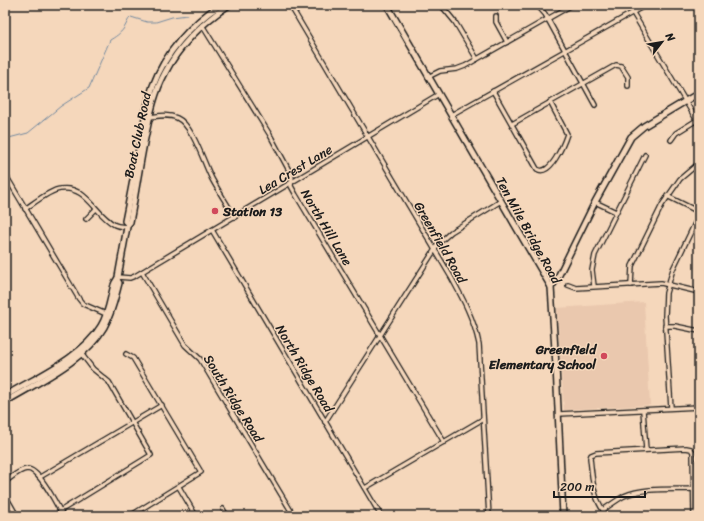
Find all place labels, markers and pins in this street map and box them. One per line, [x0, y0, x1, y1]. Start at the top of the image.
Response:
place label: Station 13 [222, 200, 283, 223]
marker: Station 13 [210, 206, 220, 216]
place label: Greenfield Elementary School [489, 338, 597, 376]
marker: Greenfield Elementary School [599, 351, 609, 361]

